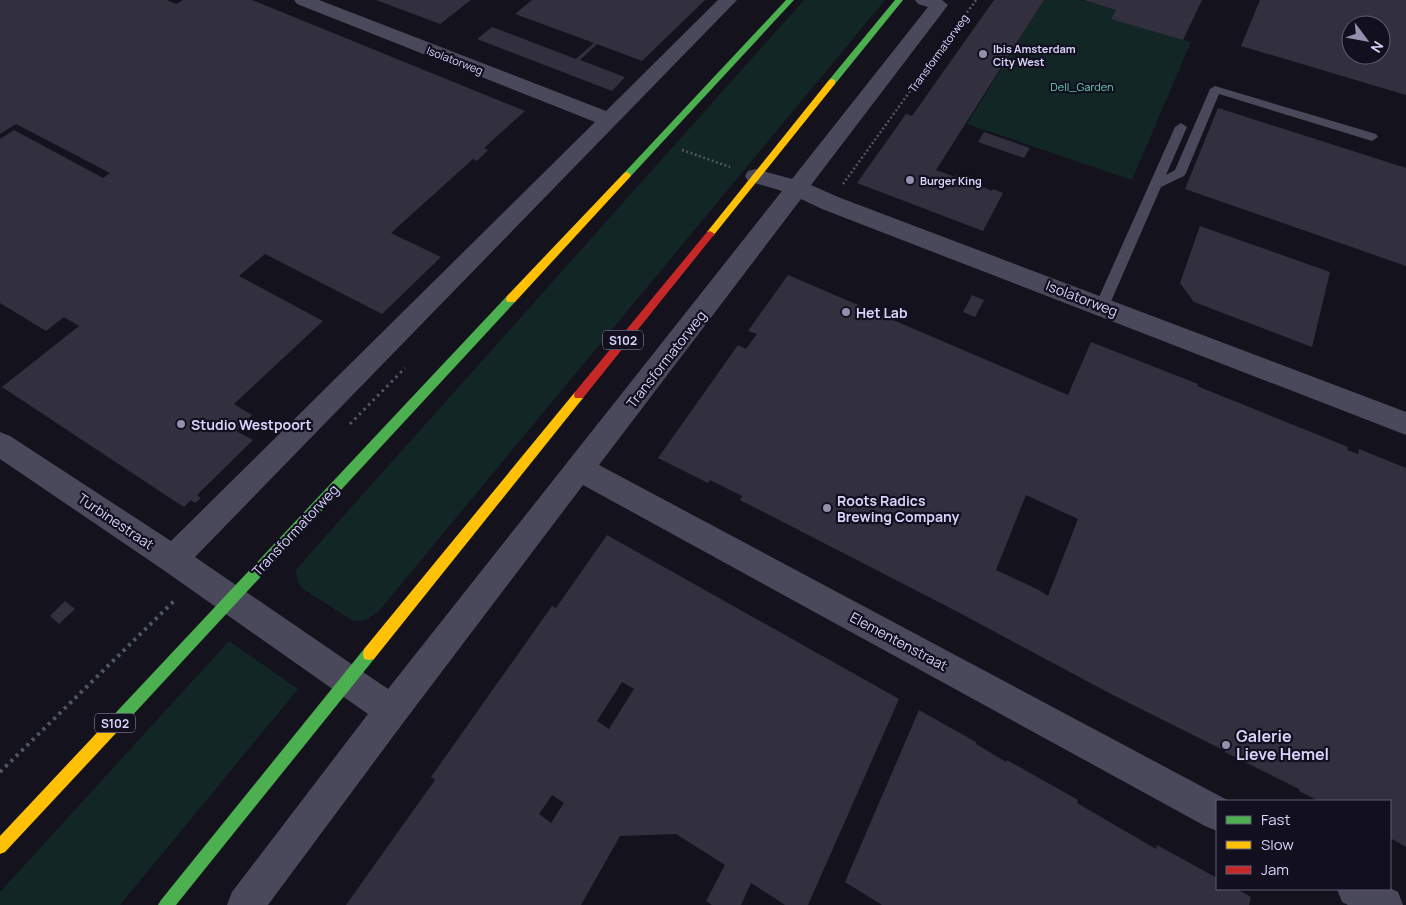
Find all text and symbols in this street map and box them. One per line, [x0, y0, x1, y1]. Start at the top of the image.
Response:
street label: Transformatorweg [904, 11, 972, 95]
north arrow [1341, 15, 1391, 65]
text: N [1367, 38, 1388, 56]
place label: Ibis Amsterdam City West [993, 41, 1076, 69]
street label: Isolatorweg [425, 42, 485, 78]
marker: Ibis Amsterdam City West [977, 48, 989, 60]
park label: Dell_Garden [1050, 79, 1114, 94]
place label: Burger King [920, 173, 982, 188]
marker: Burger King [904, 174, 916, 186]
street label: Isolatorweg [1043, 276, 1121, 320]
place label: Het Lab [856, 303, 908, 322]
street label: Transformatorweg [622, 306, 710, 412]
marker: Het Lab [840, 306, 852, 318]
road number: S102 [603, 330, 643, 350]
place label: Studio Westpoort [191, 415, 312, 434]
marker: Studio Westpoort [175, 418, 187, 430]
street label: Transformatorweg [247, 480, 343, 580]
street label: Turbinestraat [74, 489, 158, 554]
place label: Roots Radics Brewing Company [837, 491, 960, 526]
marker: Roots Radics Brewing Company [821, 502, 833, 514]
street label: Elementenstraat [847, 607, 951, 675]
road number: S102 [95, 714, 135, 732]
place label: Galerie Lieve Hemel [1236, 725, 1329, 765]
marker: Galerie Lieve Hemel [1220, 739, 1232, 751]
legend [1216, 800, 1391, 890]
text: Fast [1261, 809, 1290, 830]
text: Slow [1261, 834, 1294, 855]
text: Jam [1261, 859, 1289, 880]

